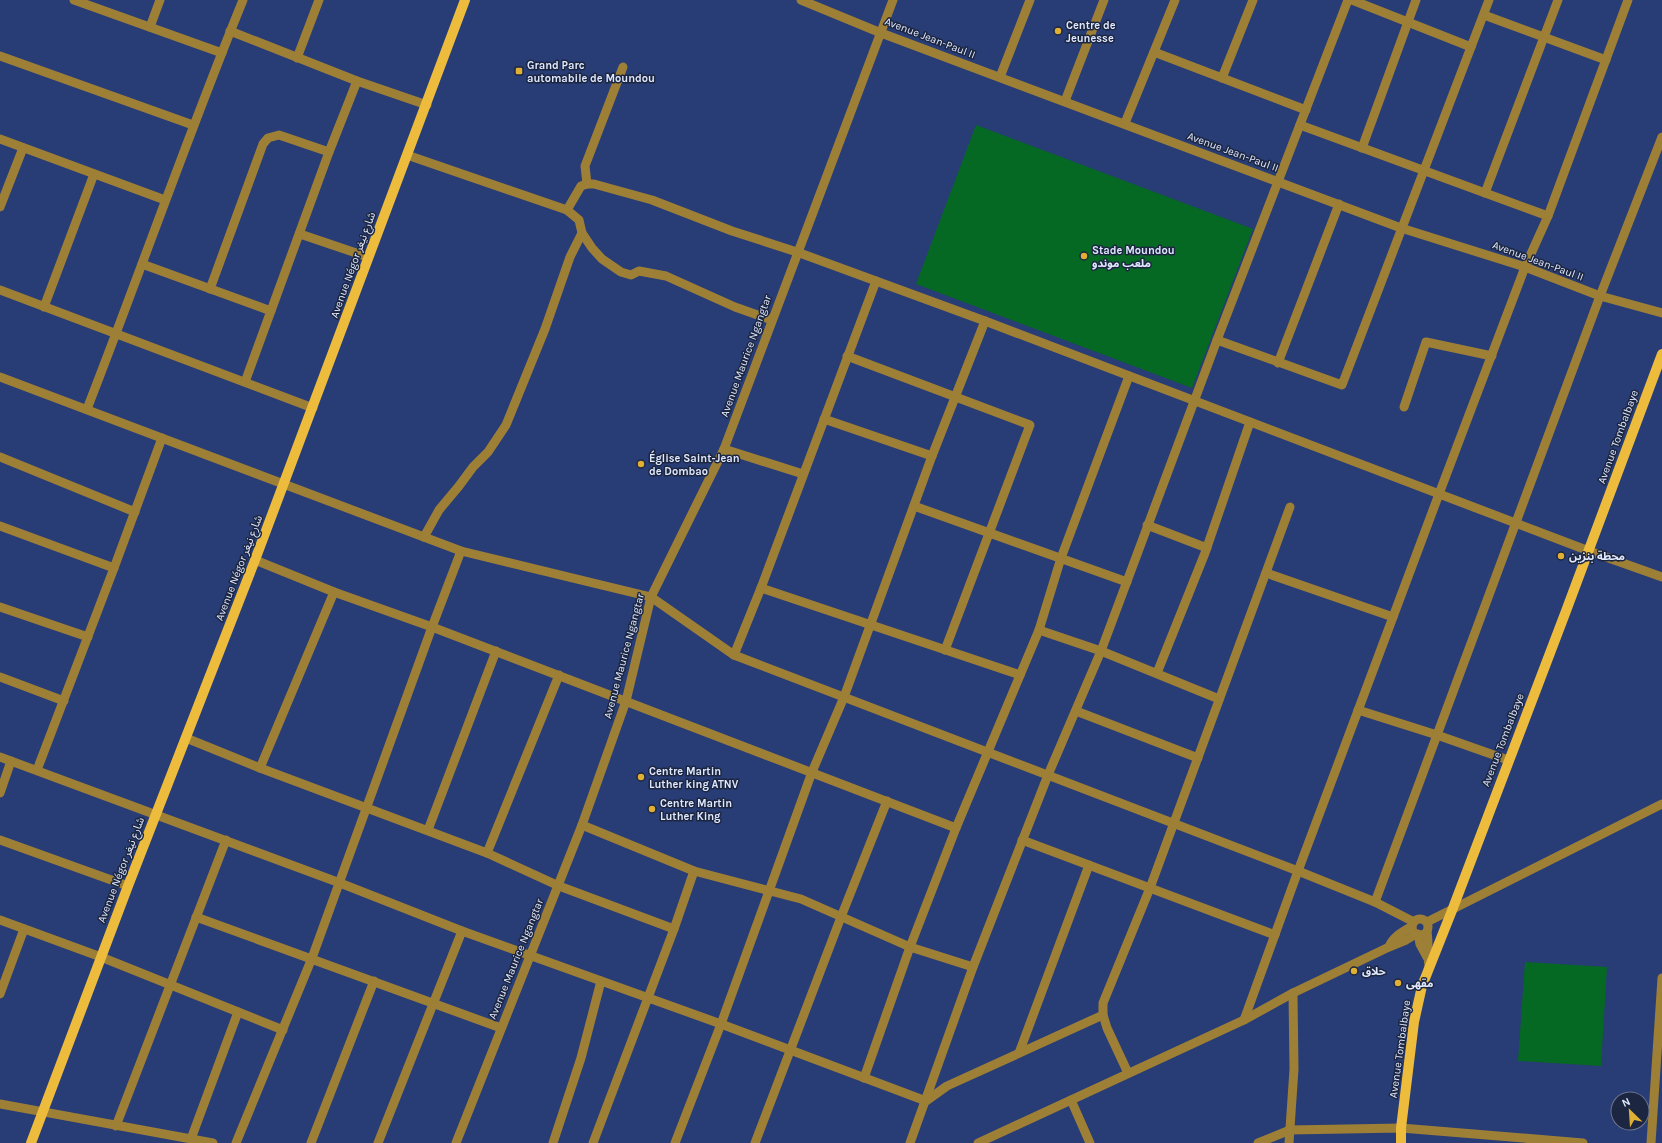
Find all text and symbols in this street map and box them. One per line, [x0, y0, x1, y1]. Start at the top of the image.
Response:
street label: Avenue Jean-Paul II [883, 15, 977, 61]
place label: Centre de Jeunesse [1066, 19, 1116, 45]
marker: Centre de Jeunesse [1053, 26, 1063, 36]
place label: Grand Parc automabile de Moundou [527, 59, 655, 85]
marker: Grand Parc automabile de Moundou [514, 66, 524, 76]
street label: Avenue Jean-Paul II [1186, 129, 1280, 175]
street label: Avenue Négor شارع نيغر [328, 210, 379, 320]
street label: Avenue Jean-Paul II [1491, 238, 1585, 284]
place label: Stade Moundou ملعب موندو [1092, 244, 1175, 270]
marker: Stade Moundou ملعب موندو [1079, 251, 1089, 261]
street label: Avenue Maurice Ngangtar [718, 293, 774, 419]
street label: Avenue Tombalbaye [1595, 388, 1641, 486]
place label: Église Saint-Jean de Dombao [649, 450, 740, 478]
marker: Église Saint-Jean de Dombao [636, 459, 646, 469]
street label: Avenue Négor شارع نيغر [213, 513, 266, 623]
place label: محطة بنزين [1569, 550, 1625, 563]
marker: محطة بنزين [1556, 551, 1566, 561]
street label: Avenue Maurice Ngangtar [601, 592, 647, 720]
street label: Avenue Tombalbaye [1479, 691, 1527, 788]
place label: Centre Martin Luther king ATNV [649, 765, 739, 791]
marker: Centre Martin Luther king ATNV [636, 772, 646, 782]
place label: Centre Martin Luther King [660, 797, 732, 823]
marker: Centre Martin Luther King [647, 804, 657, 814]
street label: Avenue Négor شارع نيغر [95, 815, 148, 925]
street label: Avenue Maurice Ngangtar [486, 897, 546, 1021]
place label: حلاق [1362, 965, 1386, 978]
marker: حلاق [1349, 966, 1359, 976]
place label: مقهى [1406, 977, 1433, 990]
marker: مقهى [1393, 978, 1403, 988]
street label: Avenue Tombalbaye [1387, 999, 1413, 1099]
north arrow [1610, 1091, 1650, 1131]
text: N [1620, 1095, 1632, 1110]

